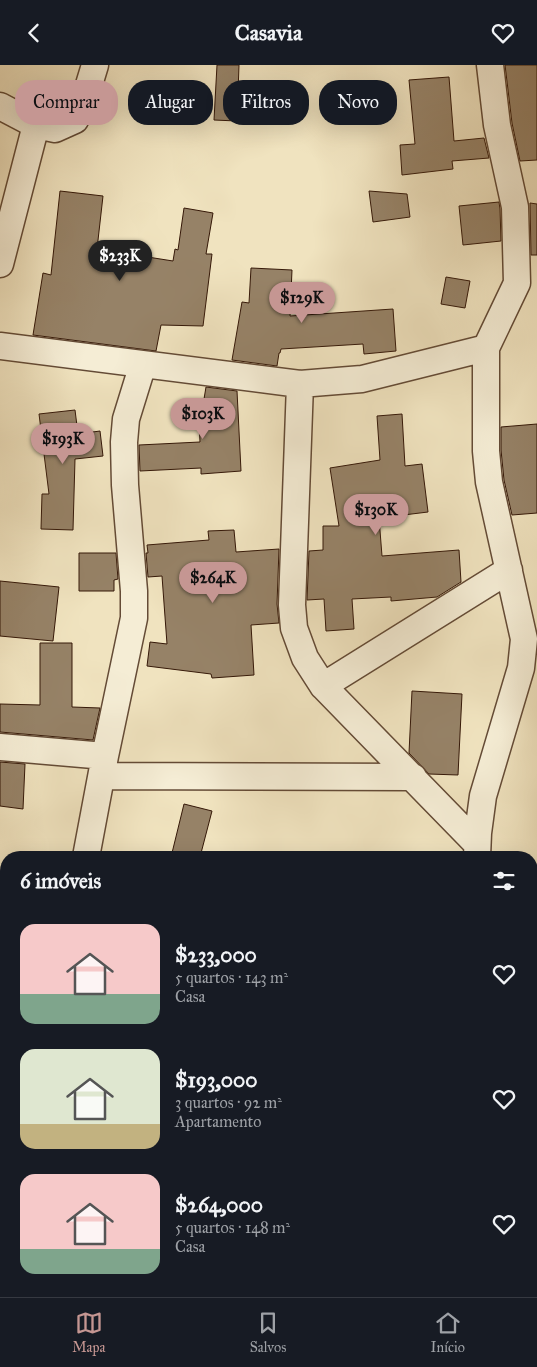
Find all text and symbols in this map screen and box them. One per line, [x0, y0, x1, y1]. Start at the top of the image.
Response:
icon: back [20, 19, 48, 47]
text: Casavia [235, 19, 302, 46]
icon: heart [489, 19, 517, 47]
chip: Comprar [15, 80, 118, 125]
chip: Alugar [128, 80, 213, 125]
chip: Filtros [223, 80, 309, 125]
chip: Novo [319, 80, 397, 125]
pin: $233K [85, 239, 155, 282]
text: $233K [99, 246, 141, 265]
pin: $129K [267, 281, 337, 324]
text: $129K [280, 288, 324, 307]
pin: $103K [168, 397, 238, 440]
text: $103K [182, 404, 224, 423]
pin: $193K [28, 423, 98, 465]
text: $193K [42, 429, 84, 448]
pin: $130K [341, 493, 411, 536]
text: $130K [355, 500, 397, 519]
pin: $264K [178, 561, 248, 604]
text: $264K [190, 568, 236, 587]
icon: filters [490, 867, 518, 895]
text: 6 imóveis [20, 868, 101, 894]
text: $233,000 [175, 942, 257, 968]
icon: home [60, 944, 120, 1004]
icon: heart [490, 960, 518, 988]
text: 5 quartos · 143 m² [175, 968, 288, 987]
text: Casa [175, 987, 205, 1006]
text: $193,000 [175, 1067, 258, 1093]
icon: home [60, 1069, 120, 1129]
icon: heart [490, 1085, 518, 1113]
text: 3 quartos · 92 m² [175, 1093, 282, 1112]
text: Apartamento [175, 1112, 261, 1131]
text: $264,000 [175, 1192, 263, 1218]
icon: home [60, 1194, 120, 1254]
icon: heart [490, 1210, 518, 1238]
text: 5 quartos · 148 m² [175, 1218, 290, 1237]
text: Casa [175, 1237, 205, 1256]
tab: Mapa [72, 1309, 105, 1356]
tab: Salvos [250, 1309, 286, 1356]
tab: Início [431, 1309, 465, 1356]

